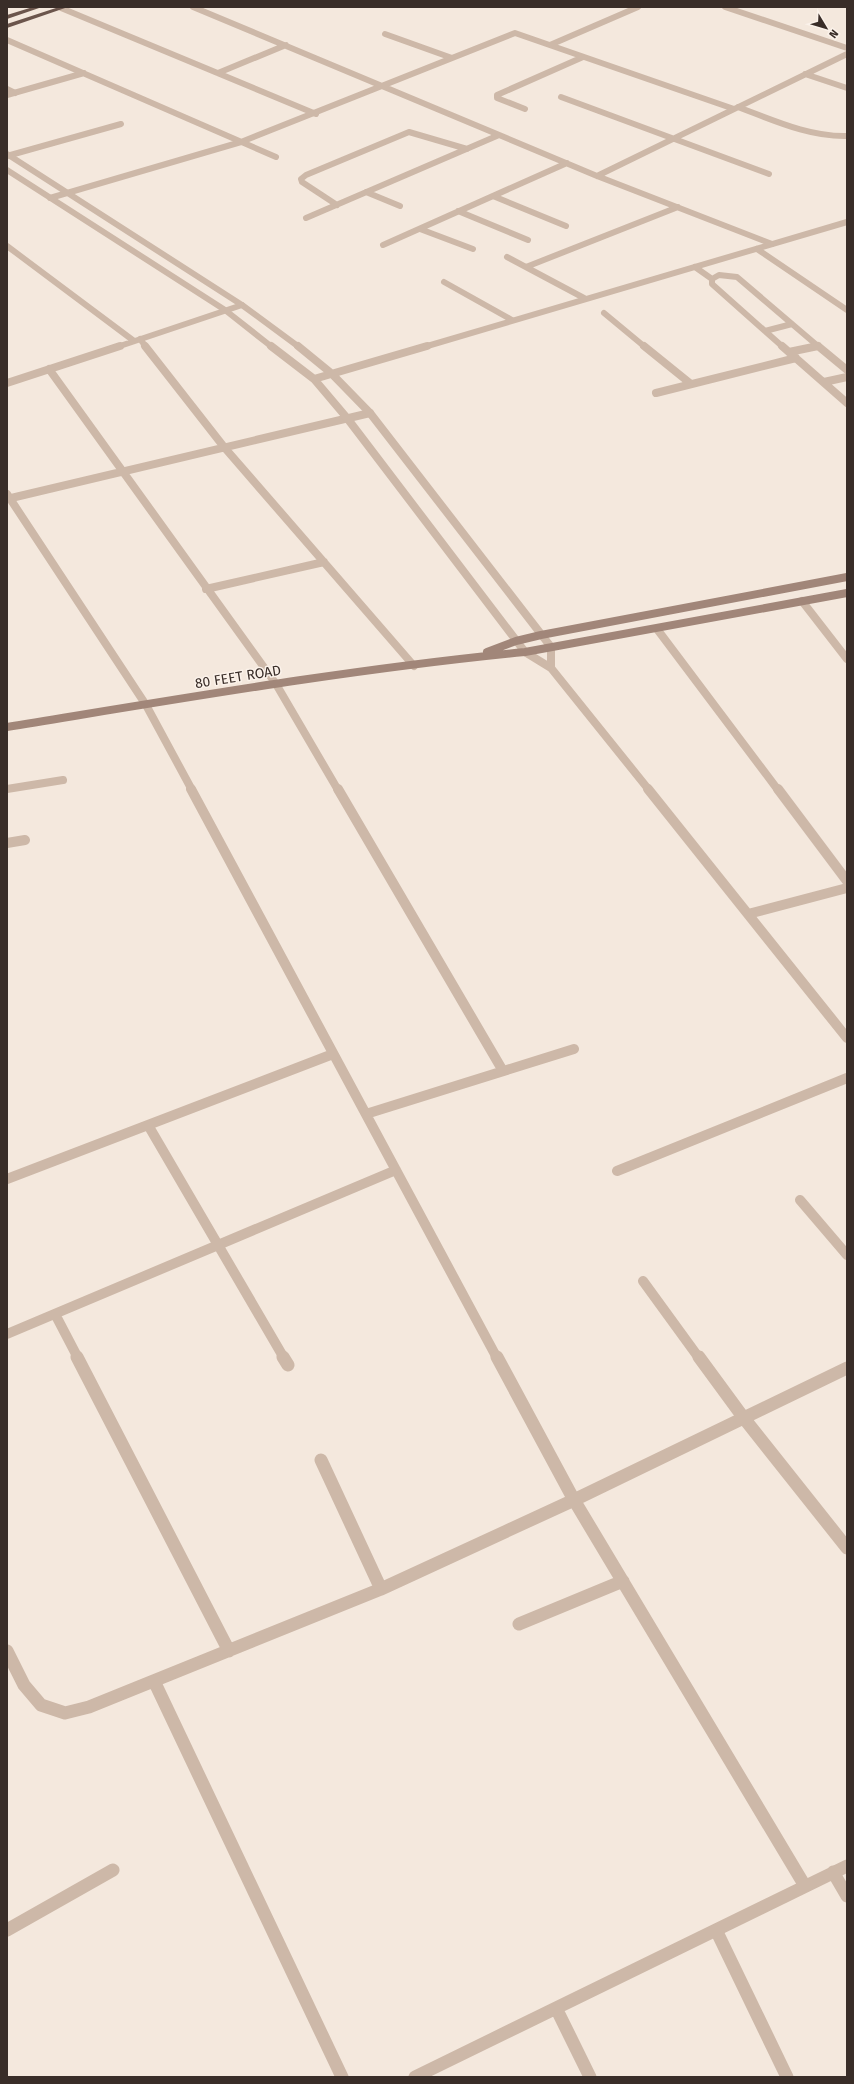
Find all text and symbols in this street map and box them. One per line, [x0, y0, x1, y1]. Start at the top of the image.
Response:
north arrow [806, 8, 846, 48]
text: N [826, 27, 841, 41]
street label: 80 FEET ROAD [194, 662, 282, 692]

